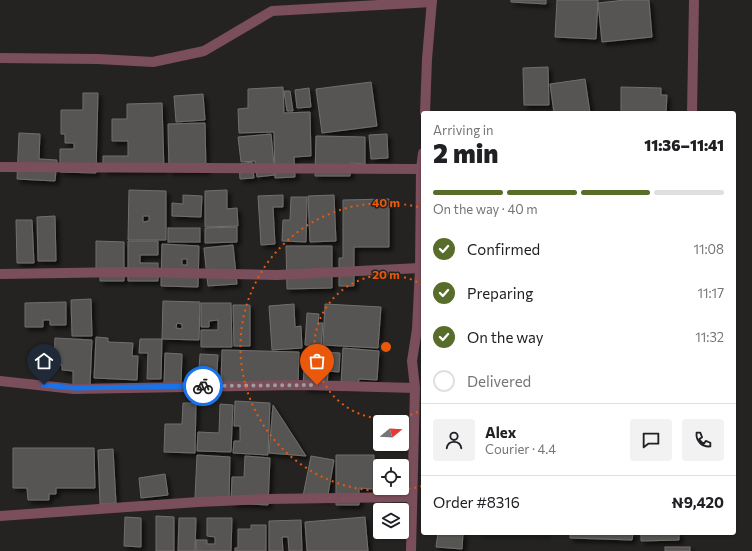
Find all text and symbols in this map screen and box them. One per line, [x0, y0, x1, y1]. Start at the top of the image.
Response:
text: Arriving in [433, 122, 493, 138]
text: 11:36–11:41 [644, 136, 724, 154]
text: 2 min [433, 137, 498, 168]
text: 40 m [372, 195, 400, 209]
text: On the way · 40 m [433, 201, 538, 217]
icon: check [433, 238, 455, 260]
text: Confirmed [467, 240, 540, 258]
text: 11:08 [693, 241, 724, 257]
text: 20 m [372, 267, 400, 281]
icon: check [433, 282, 455, 304]
text: Preparing [467, 284, 533, 302]
text: 11:17 [697, 285, 724, 301]
icon: check [433, 326, 455, 348]
text: On the way [467, 328, 544, 346]
text: 11:32 [695, 329, 724, 345]
centre of rings [379, 340, 393, 354]
pin [27, 344, 61, 385]
pin [300, 344, 334, 385]
icon: home [33, 350, 55, 372]
icon: bag [306, 350, 328, 372]
courier [183, 366, 223, 406]
text: Delivered [467, 372, 531, 390]
icon: bike [192, 375, 214, 397]
north arrow [373, 415, 409, 451]
map controls [373, 415, 409, 539]
button: person [433, 419, 475, 461]
button: chat [630, 419, 672, 461]
button: phone [682, 419, 724, 461]
text: Alex [485, 423, 516, 441]
text: Courier · 4.4 [485, 441, 556, 457]
button: locate [373, 459, 409, 495]
text: Order #8316 [433, 493, 520, 511]
text: ₦9,420 [671, 493, 724, 511]
button: layers [373, 503, 409, 539]

